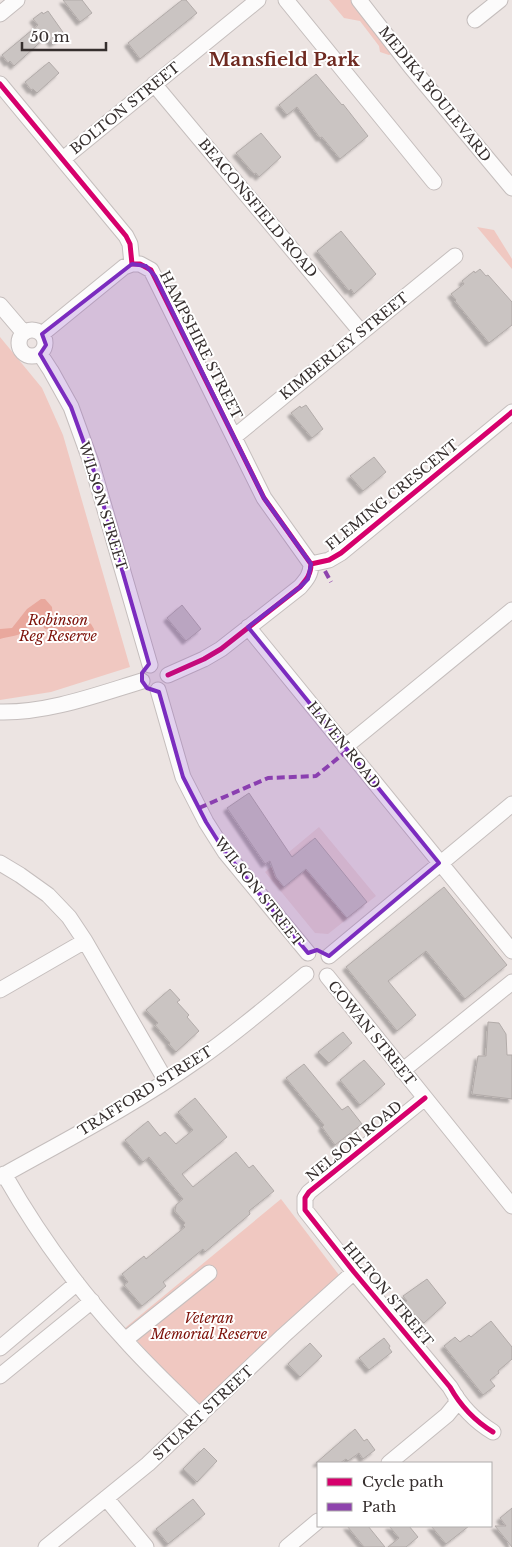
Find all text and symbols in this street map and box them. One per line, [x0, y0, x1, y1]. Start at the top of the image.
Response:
scale bar [22, 20, 106, 52]
street label: MEDIKA BOULEVARD [375, 23, 495, 165]
text: 50 m [30, 27, 70, 46]
district label: Mansfield Park [209, 48, 360, 71]
street label: BOLTON STREET [66, 58, 184, 158]
street label: BEACONSFIELD ROAD [195, 135, 321, 281]
street label: HAMPSHIRE STREET [156, 268, 246, 422]
street label: KIMBERLEY STREET [276, 288, 412, 404]
street label: FLEMING CRESCENT [322, 436, 462, 554]
street label: WILSON STREET [75, 438, 131, 573]
park label: Robinson Reg Reserve [18, 611, 98, 645]
street label: HAVEN ROAD [303, 698, 385, 792]
street label: WILSON STREET [210, 833, 307, 950]
street label: COWAN STREET [324, 977, 420, 1089]
street label: TRAFFORD STREET [74, 1042, 216, 1140]
street label: NELSON ROAD [302, 1097, 406, 1185]
street label: HILTON STREET [339, 1238, 437, 1350]
park label: Veteran Memorial Reserve [150, 1309, 268, 1343]
street label: STUART STREET [149, 1362, 257, 1464]
legend [317, 1462, 492, 1527]
text: Cycle path [362, 1472, 444, 1491]
text: Path [362, 1497, 396, 1516]

